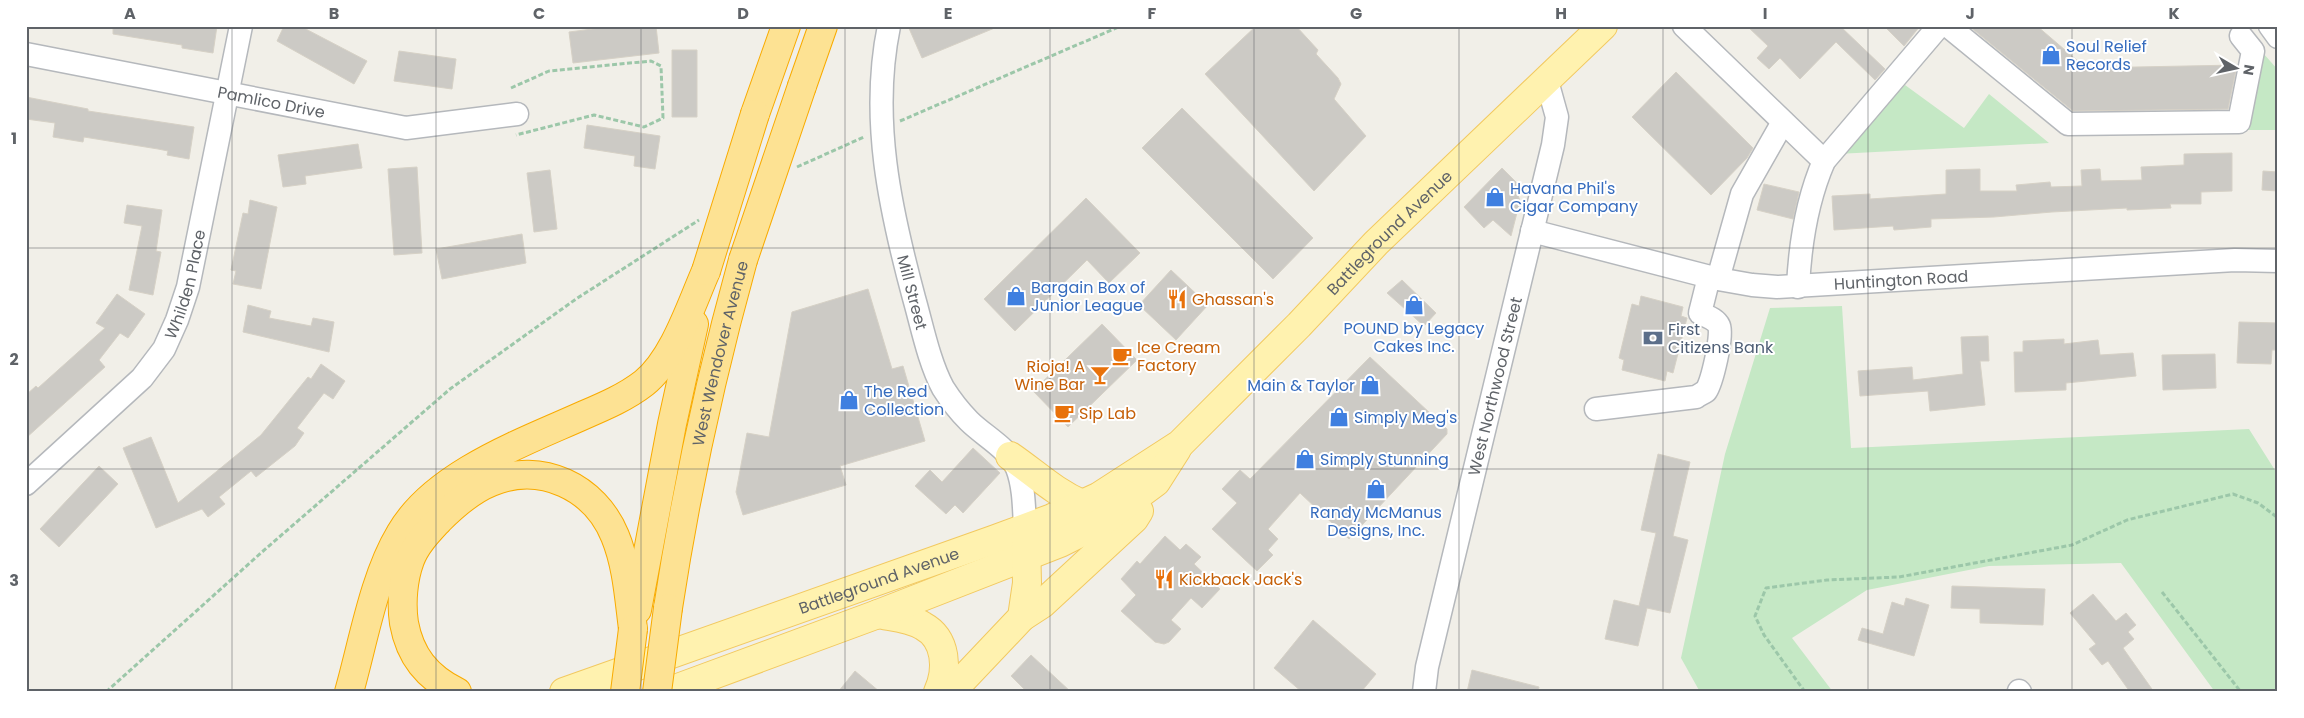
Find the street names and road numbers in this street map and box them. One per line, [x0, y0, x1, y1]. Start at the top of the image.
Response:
street label: Pamlico Drive [216, 80, 327, 123]
street label: Battleground Avenue [1321, 165, 1457, 300]
street label: Whilden Place [158, 228, 211, 343]
street label: Mill Street [892, 252, 934, 333]
street label: West Wendover Avenue [686, 258, 754, 448]
street label: Huntington Road [1833, 264, 1969, 295]
street label: West Northwood Street [1462, 294, 1527, 478]
street label: Battleground Avenue [795, 541, 962, 620]

